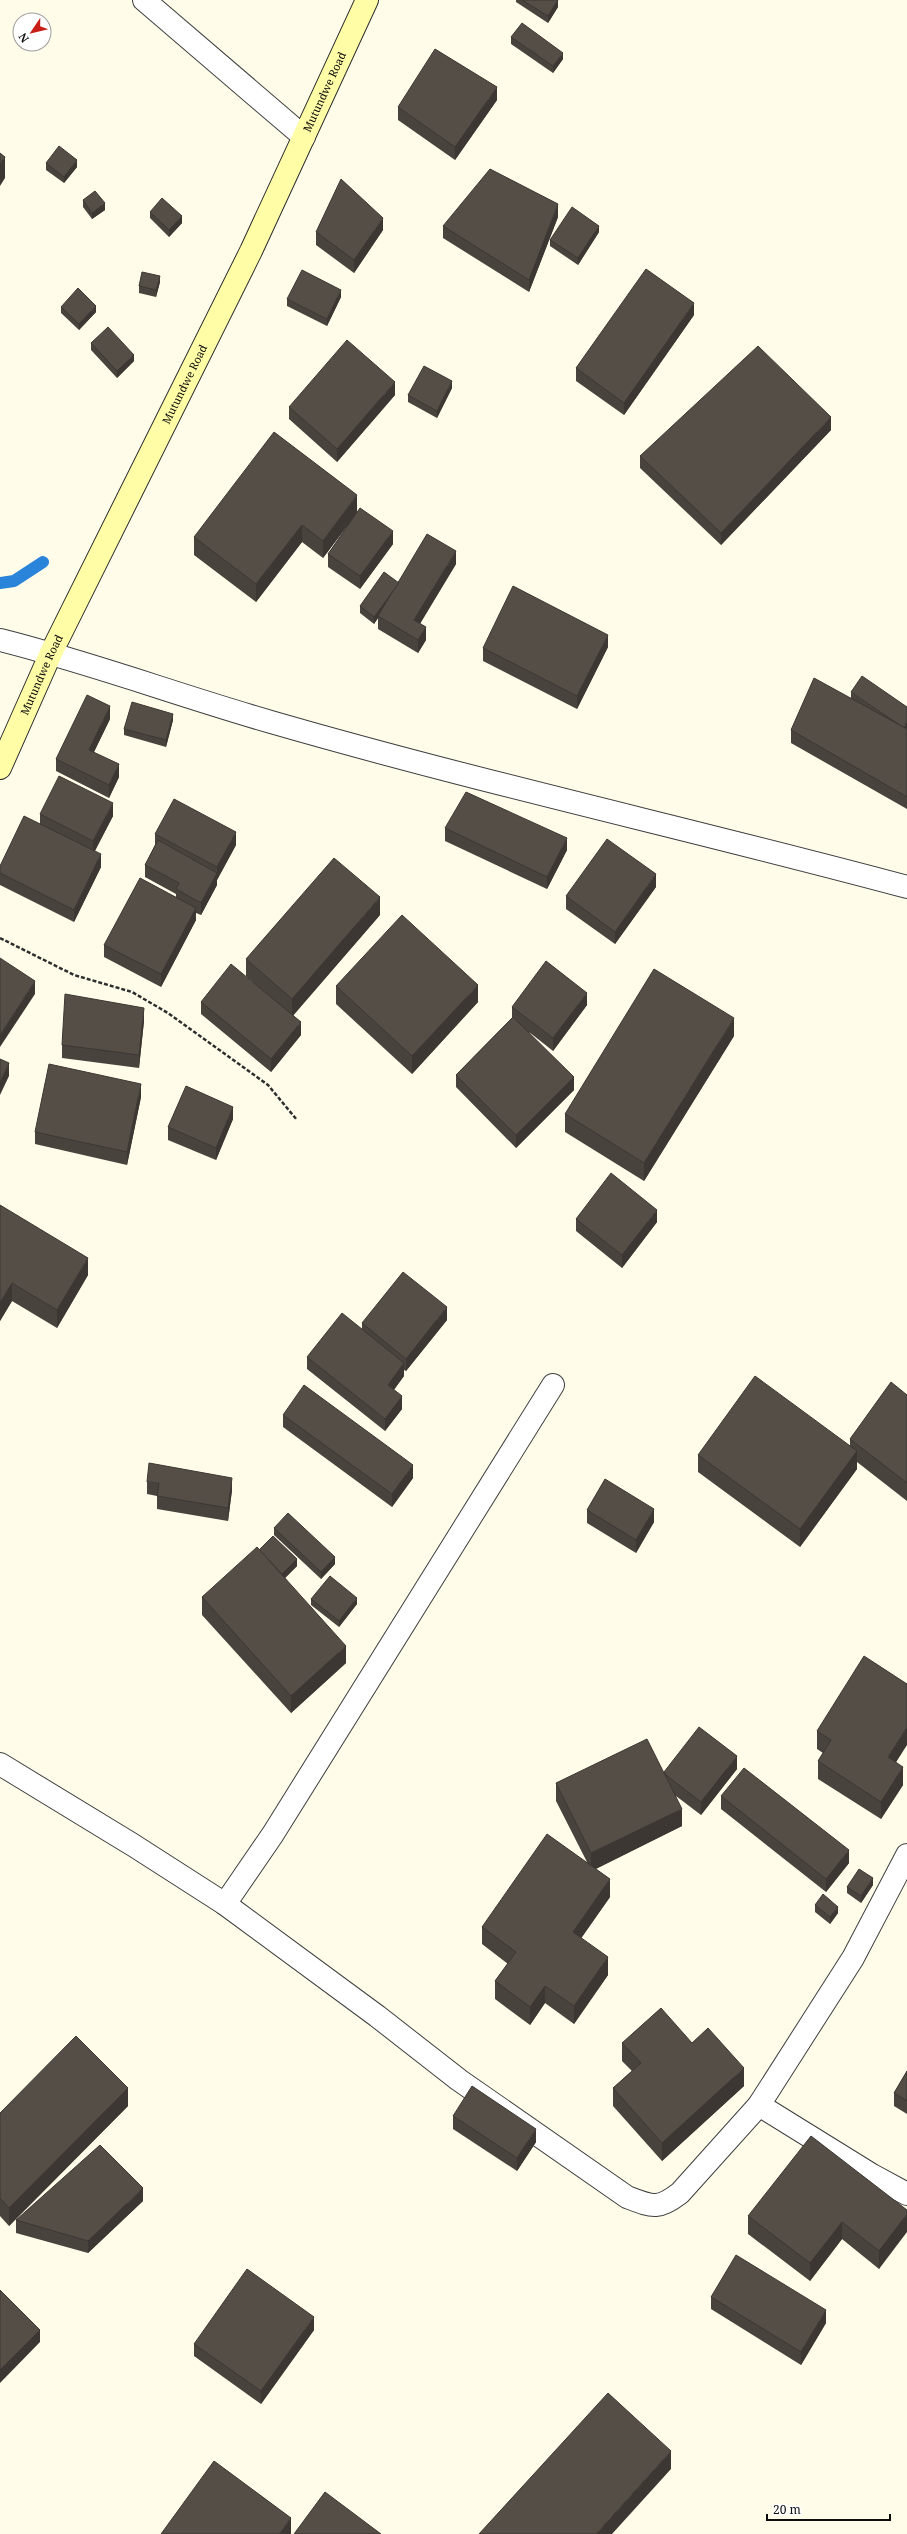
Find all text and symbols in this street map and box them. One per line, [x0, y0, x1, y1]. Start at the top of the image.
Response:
north arrow [12, 12, 52, 52]
text: N [15, 30, 32, 46]
street label: Mutundwe Road [299, 49, 349, 134]
street label: Mutundwe Road [158, 342, 210, 426]
street label: Mutundwe Road [16, 632, 66, 717]
scale bar [767, 2496, 890, 2522]
text: 20 m [773, 2501, 801, 2518]

